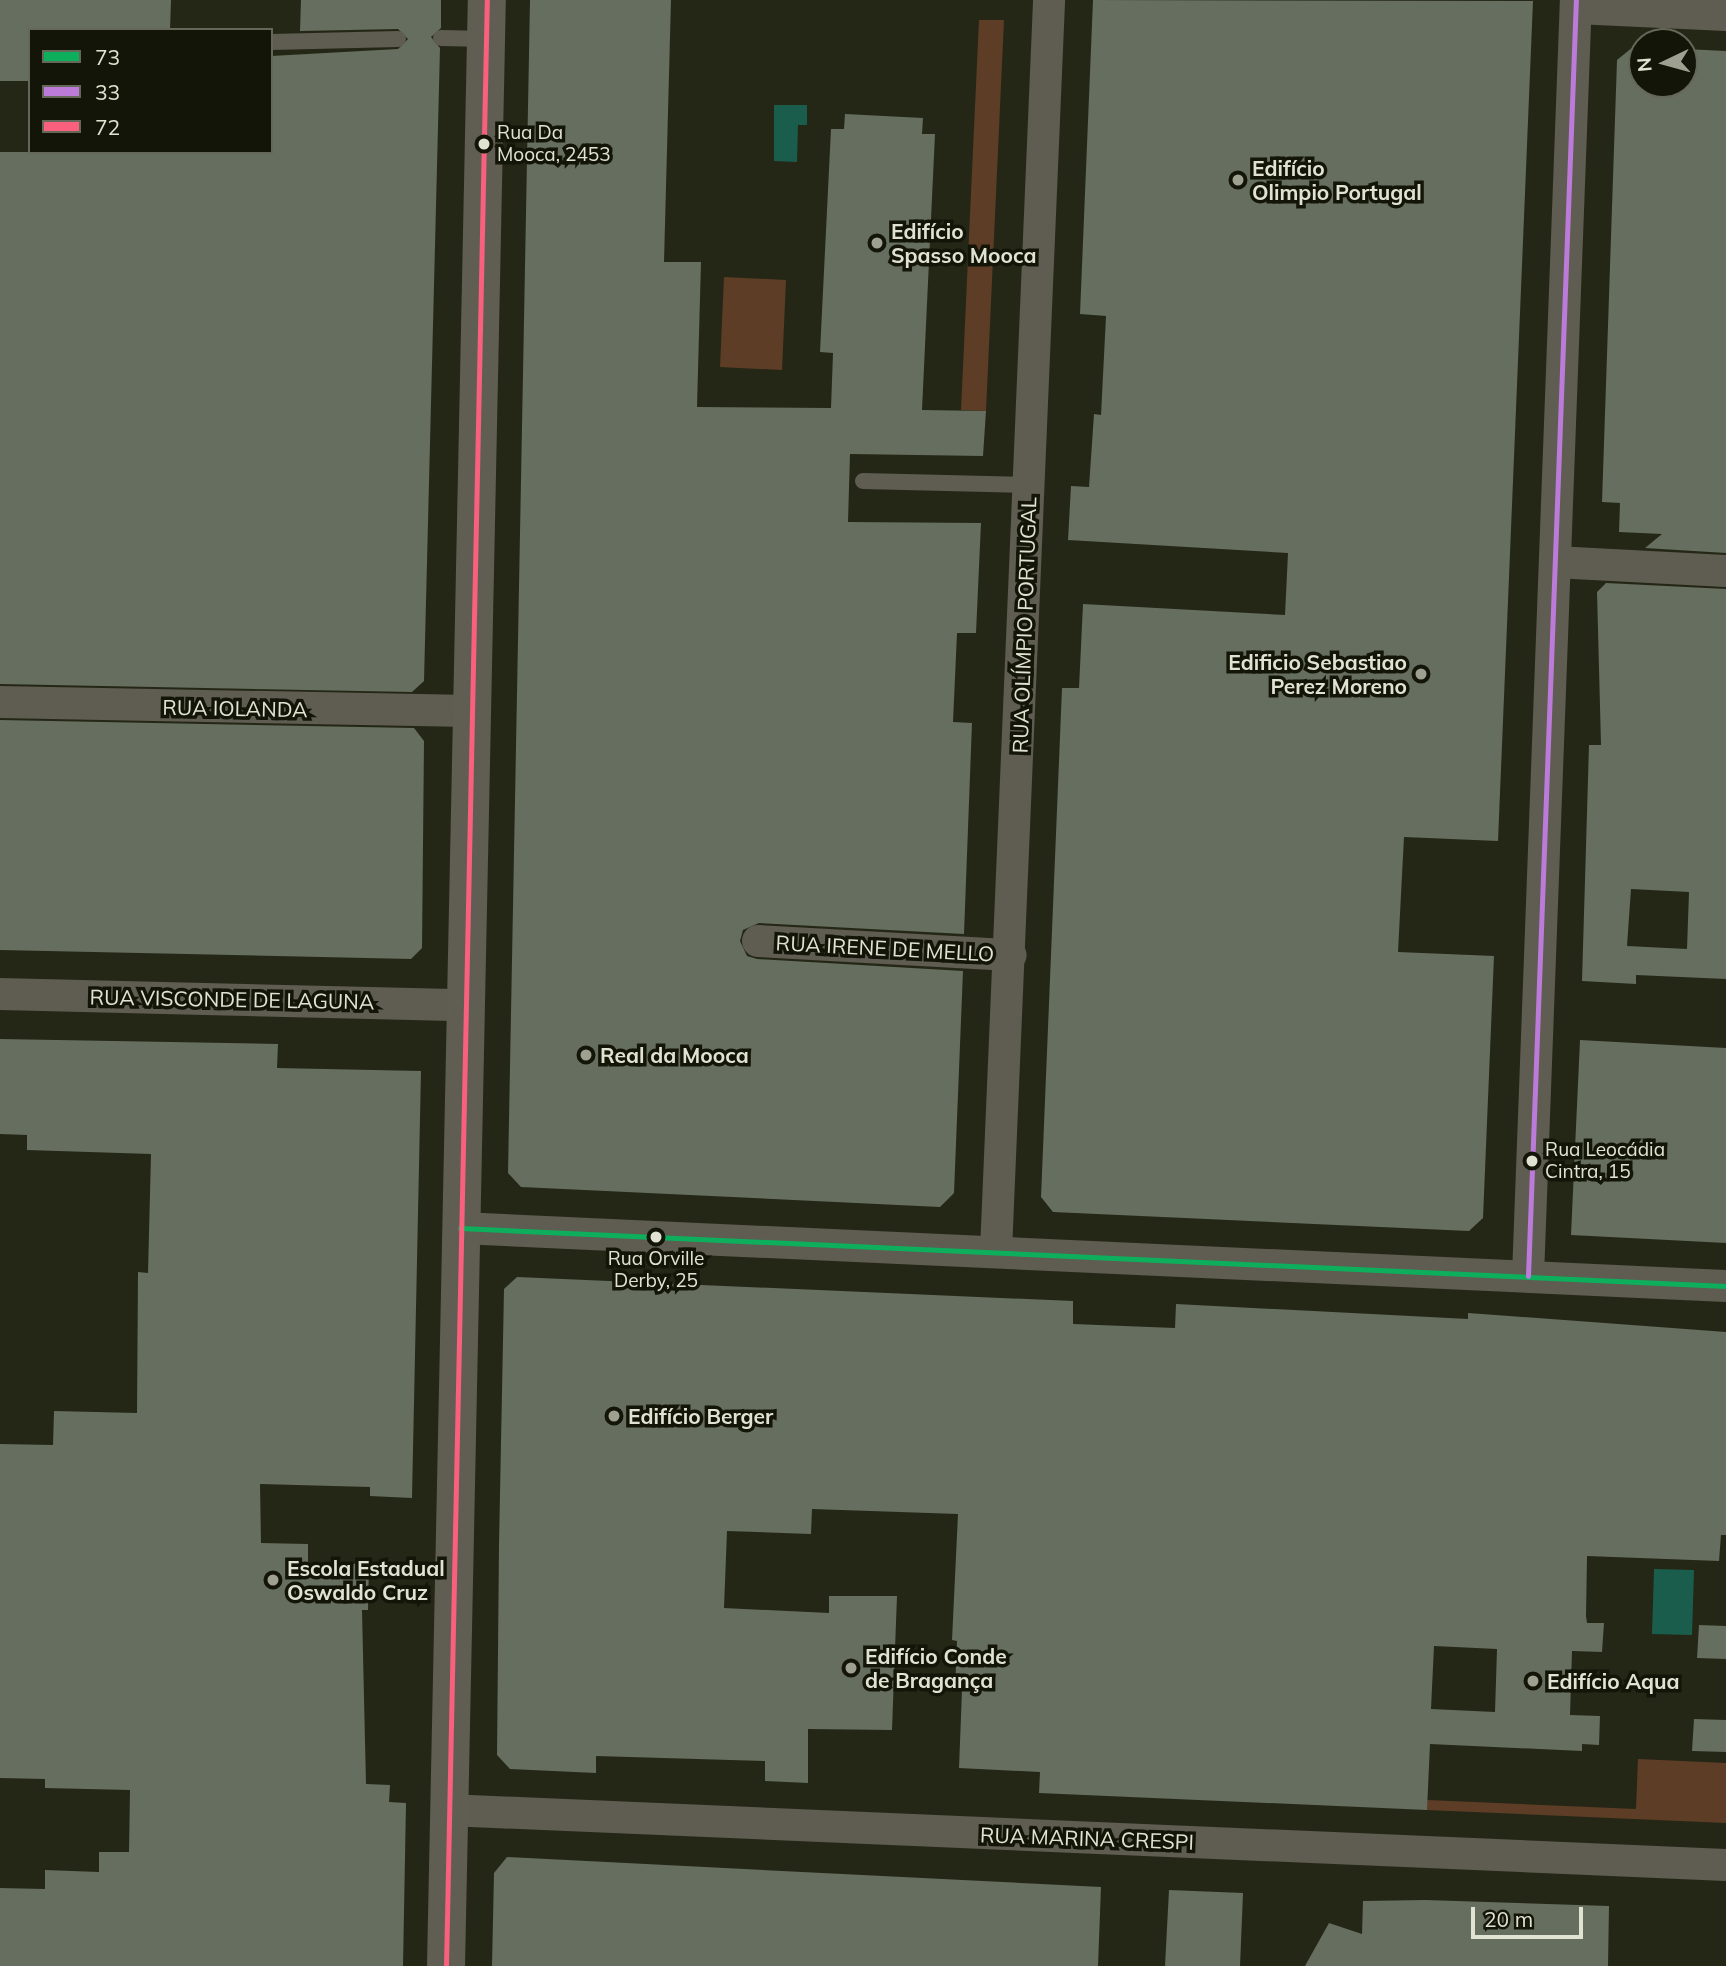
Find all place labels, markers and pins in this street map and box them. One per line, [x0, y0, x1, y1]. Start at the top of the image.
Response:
place label: Rua Da Mooca, 2453 [497, 122, 611, 166]
marker: Rua Da Mooca, 2453 [477, 137, 491, 151]
place label: Edifício Olimpio Portugal [1252, 155, 1422, 205]
marker: Edifício Olimpio Portugal [1230, 172, 1246, 188]
place label: Edifício Spasso Mooca [891, 218, 1036, 268]
marker: Edifício Spasso Mooca [869, 235, 885, 251]
place label: Edificio Sebastiao Perez Moreno [1228, 649, 1407, 699]
marker: Edificio Sebastiao Perez Moreno [1413, 666, 1429, 682]
place label: Real da Mooca [600, 1042, 749, 1068]
marker: Real da Mooca [578, 1047, 594, 1063]
place label: Rua Leocádia Cintra, 15 [1545, 1139, 1665, 1183]
marker: Rua Leocádia Cintra, 15 [1525, 1154, 1539, 1168]
marker: Rua Orville Derby, 25 [649, 1230, 663, 1244]
place label: Rua Orville Derby, 25 [608, 1248, 704, 1292]
place label: Edifício Berger [628, 1403, 773, 1429]
marker: Edifício Berger [606, 1408, 622, 1424]
place label: Escola Estadual Oswaldo Cruz [287, 1555, 445, 1605]
marker: Escola Estadual Oswaldo Cruz [265, 1572, 281, 1588]
place label: Edifício Conde de Bragança [865, 1643, 1007, 1693]
marker: Edifício Conde de Bragança [843, 1660, 859, 1676]
place label: Edifício Aqua [1547, 1668, 1680, 1694]
marker: Edifício Aqua [1525, 1673, 1541, 1689]

